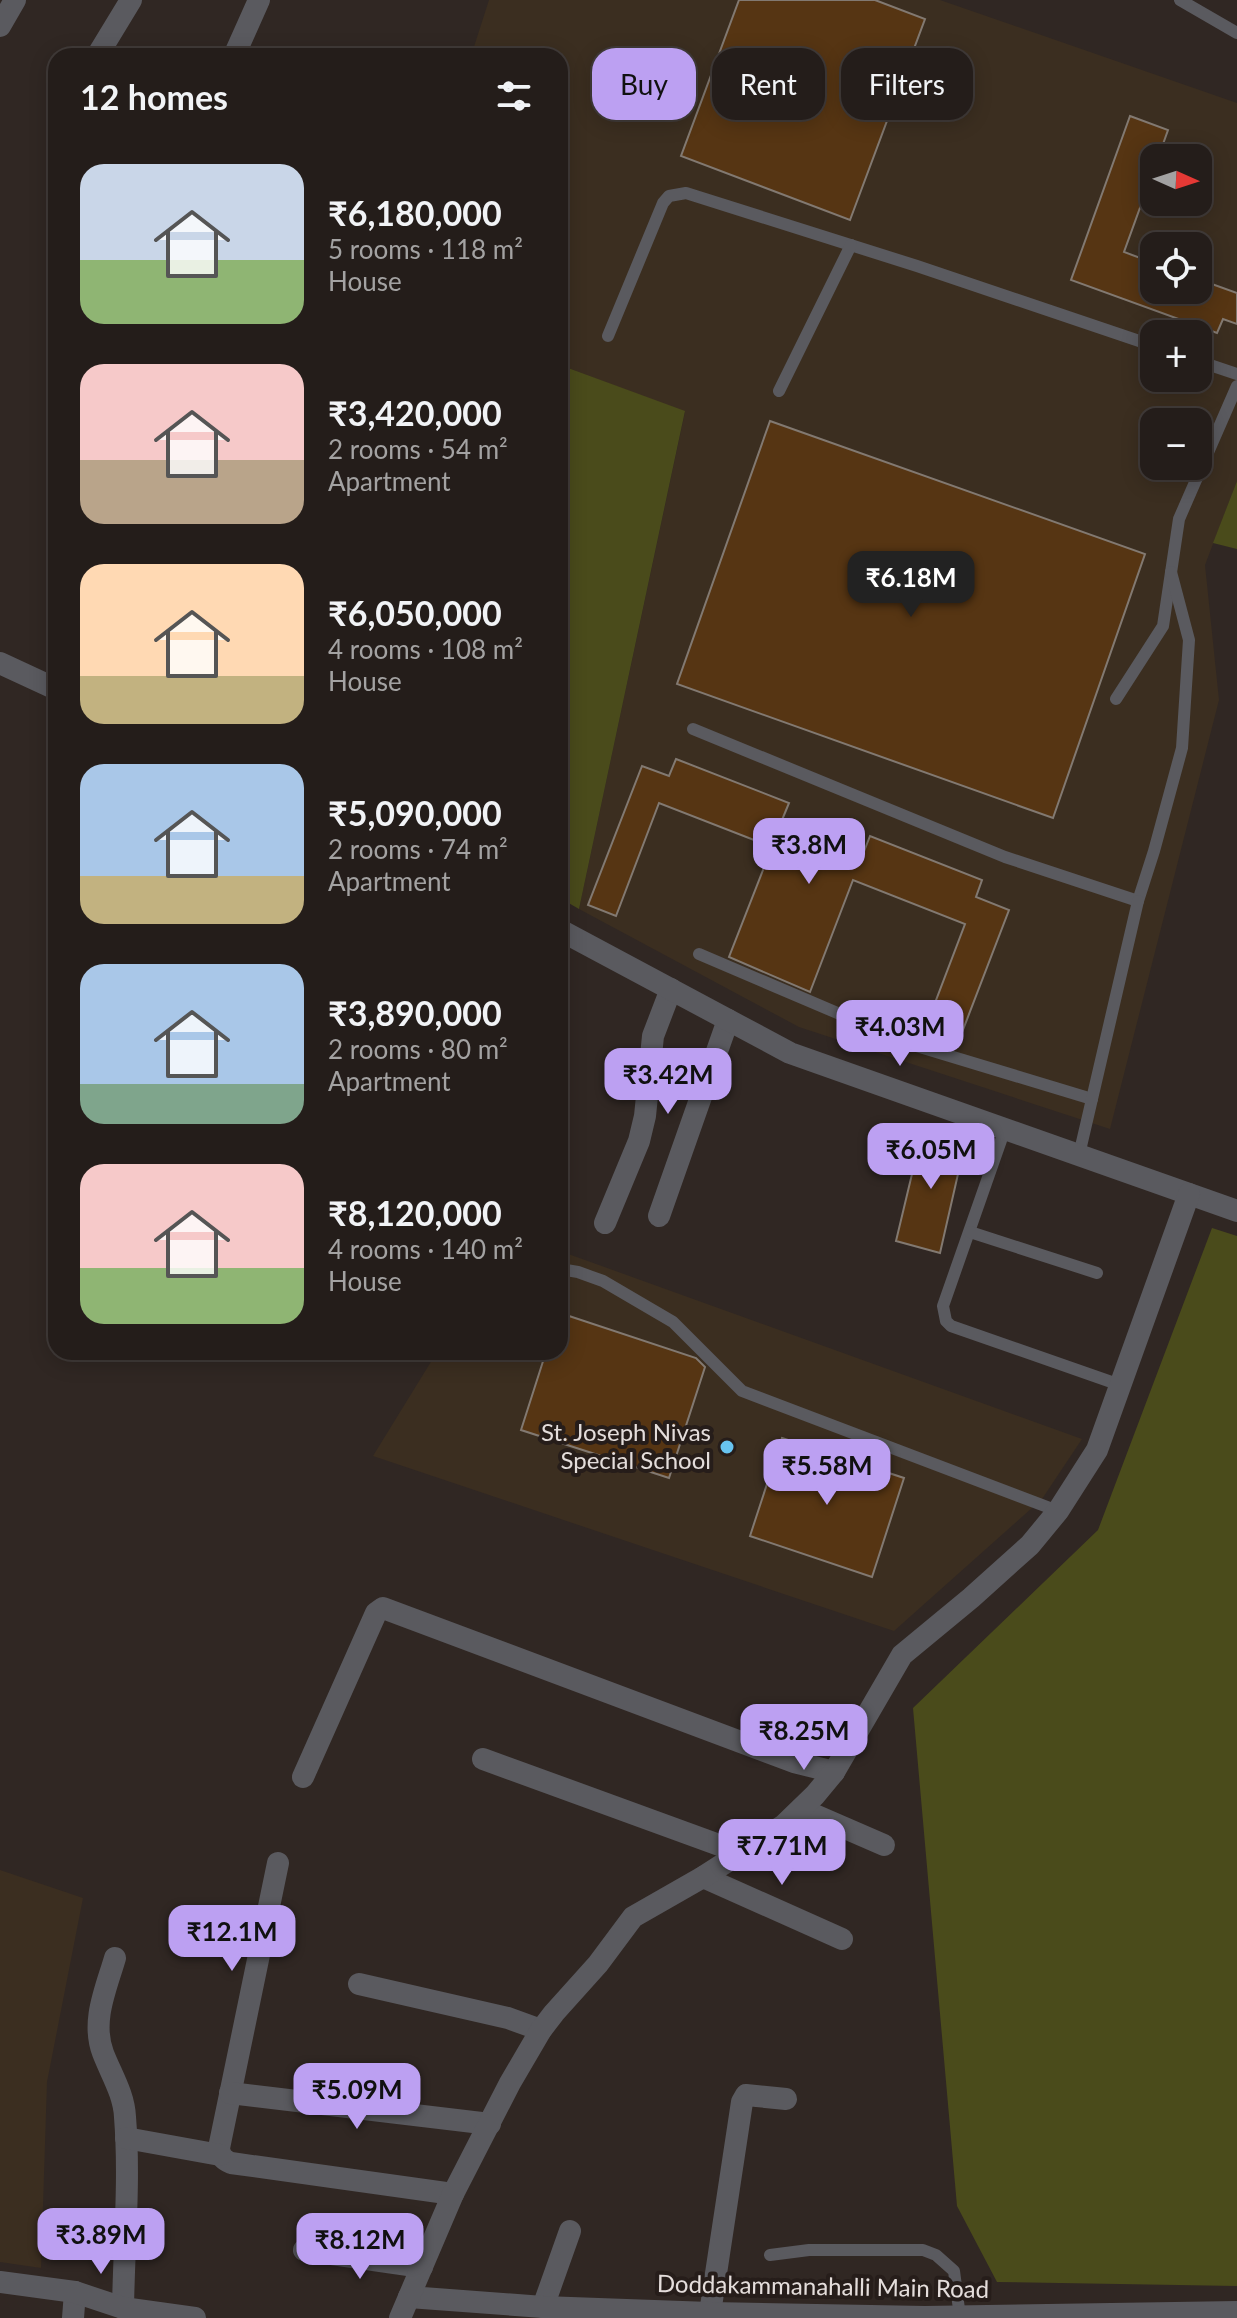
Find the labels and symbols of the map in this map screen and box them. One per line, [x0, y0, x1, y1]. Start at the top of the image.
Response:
north arrow [1140, 144, 1212, 216]
pin: ₹6.18M [846, 551, 976, 619]
pin: ₹3.8M [753, 818, 865, 886]
pin: ₹4.03M [835, 1000, 965, 1068]
pin: ₹3.42M [603, 1048, 733, 1116]
pin: ₹6.05M [866, 1123, 996, 1191]
place label: St. Joseph Nivas Special School [541, 1417, 711, 1474]
marker: St. Joseph Nivas Special School [718, 1438, 736, 1456]
pin: ₹5.58M [762, 1439, 892, 1507]
pin: ₹8.25M [739, 1704, 869, 1772]
pin: ₹7.71M [717, 1819, 847, 1887]
pin: ₹12.1M [167, 1905, 297, 1973]
pin: ₹5.09M [292, 2063, 422, 2131]
pin: ₹3.89M [36, 2208, 166, 2276]
pin: ₹8.12M [295, 2213, 425, 2281]
street label: Doddakammanahalli Main Road [657, 2268, 989, 2303]

